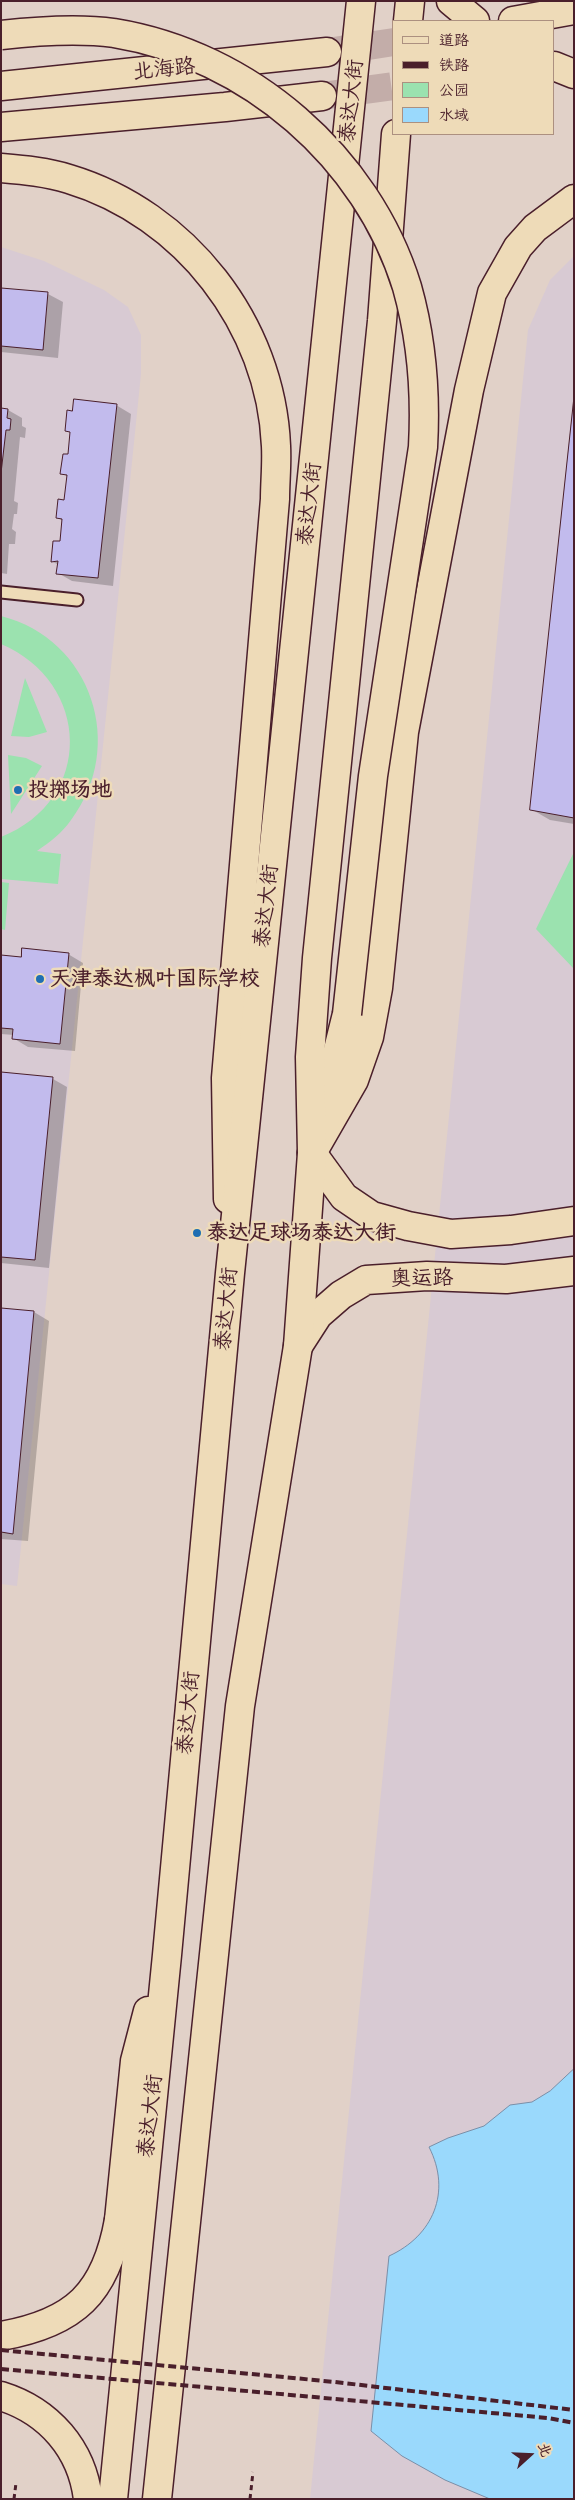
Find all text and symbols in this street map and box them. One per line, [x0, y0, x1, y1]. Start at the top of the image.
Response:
legend [392, 20, 555, 135]
text: 道路 [439, 31, 469, 50]
street label: 北海路 [131, 54, 197, 86]
text: 铁路 [439, 56, 469, 75]
street label: 泰达大街 [335, 58, 369, 144]
text: 公园 [439, 81, 469, 100]
text: 水域 [439, 106, 469, 125]
street label: 泰达大街 [293, 461, 327, 547]
place label: 投掷场地 [28, 777, 112, 803]
marker: 投掷场地 [12, 784, 24, 796]
street label: 泰达大街 [250, 863, 284, 949]
place label: 天津泰达枫叶国际学校 [50, 966, 260, 992]
marker: 天津泰达枫叶国际学校 [34, 973, 46, 985]
place label: 泰达足球场泰达大街 [207, 1220, 396, 1246]
marker: 泰达足球场泰达大街 [191, 1227, 203, 1239]
street label: 泰达大街 [211, 1266, 243, 1352]
street label: 奥运路 [390, 1266, 454, 1292]
street label: 泰达大街 [173, 1670, 205, 1756]
street label: 泰达大街 [134, 2073, 168, 2159]
north arrow [505, 2430, 555, 2480]
text: 北 [534, 2440, 555, 2459]

